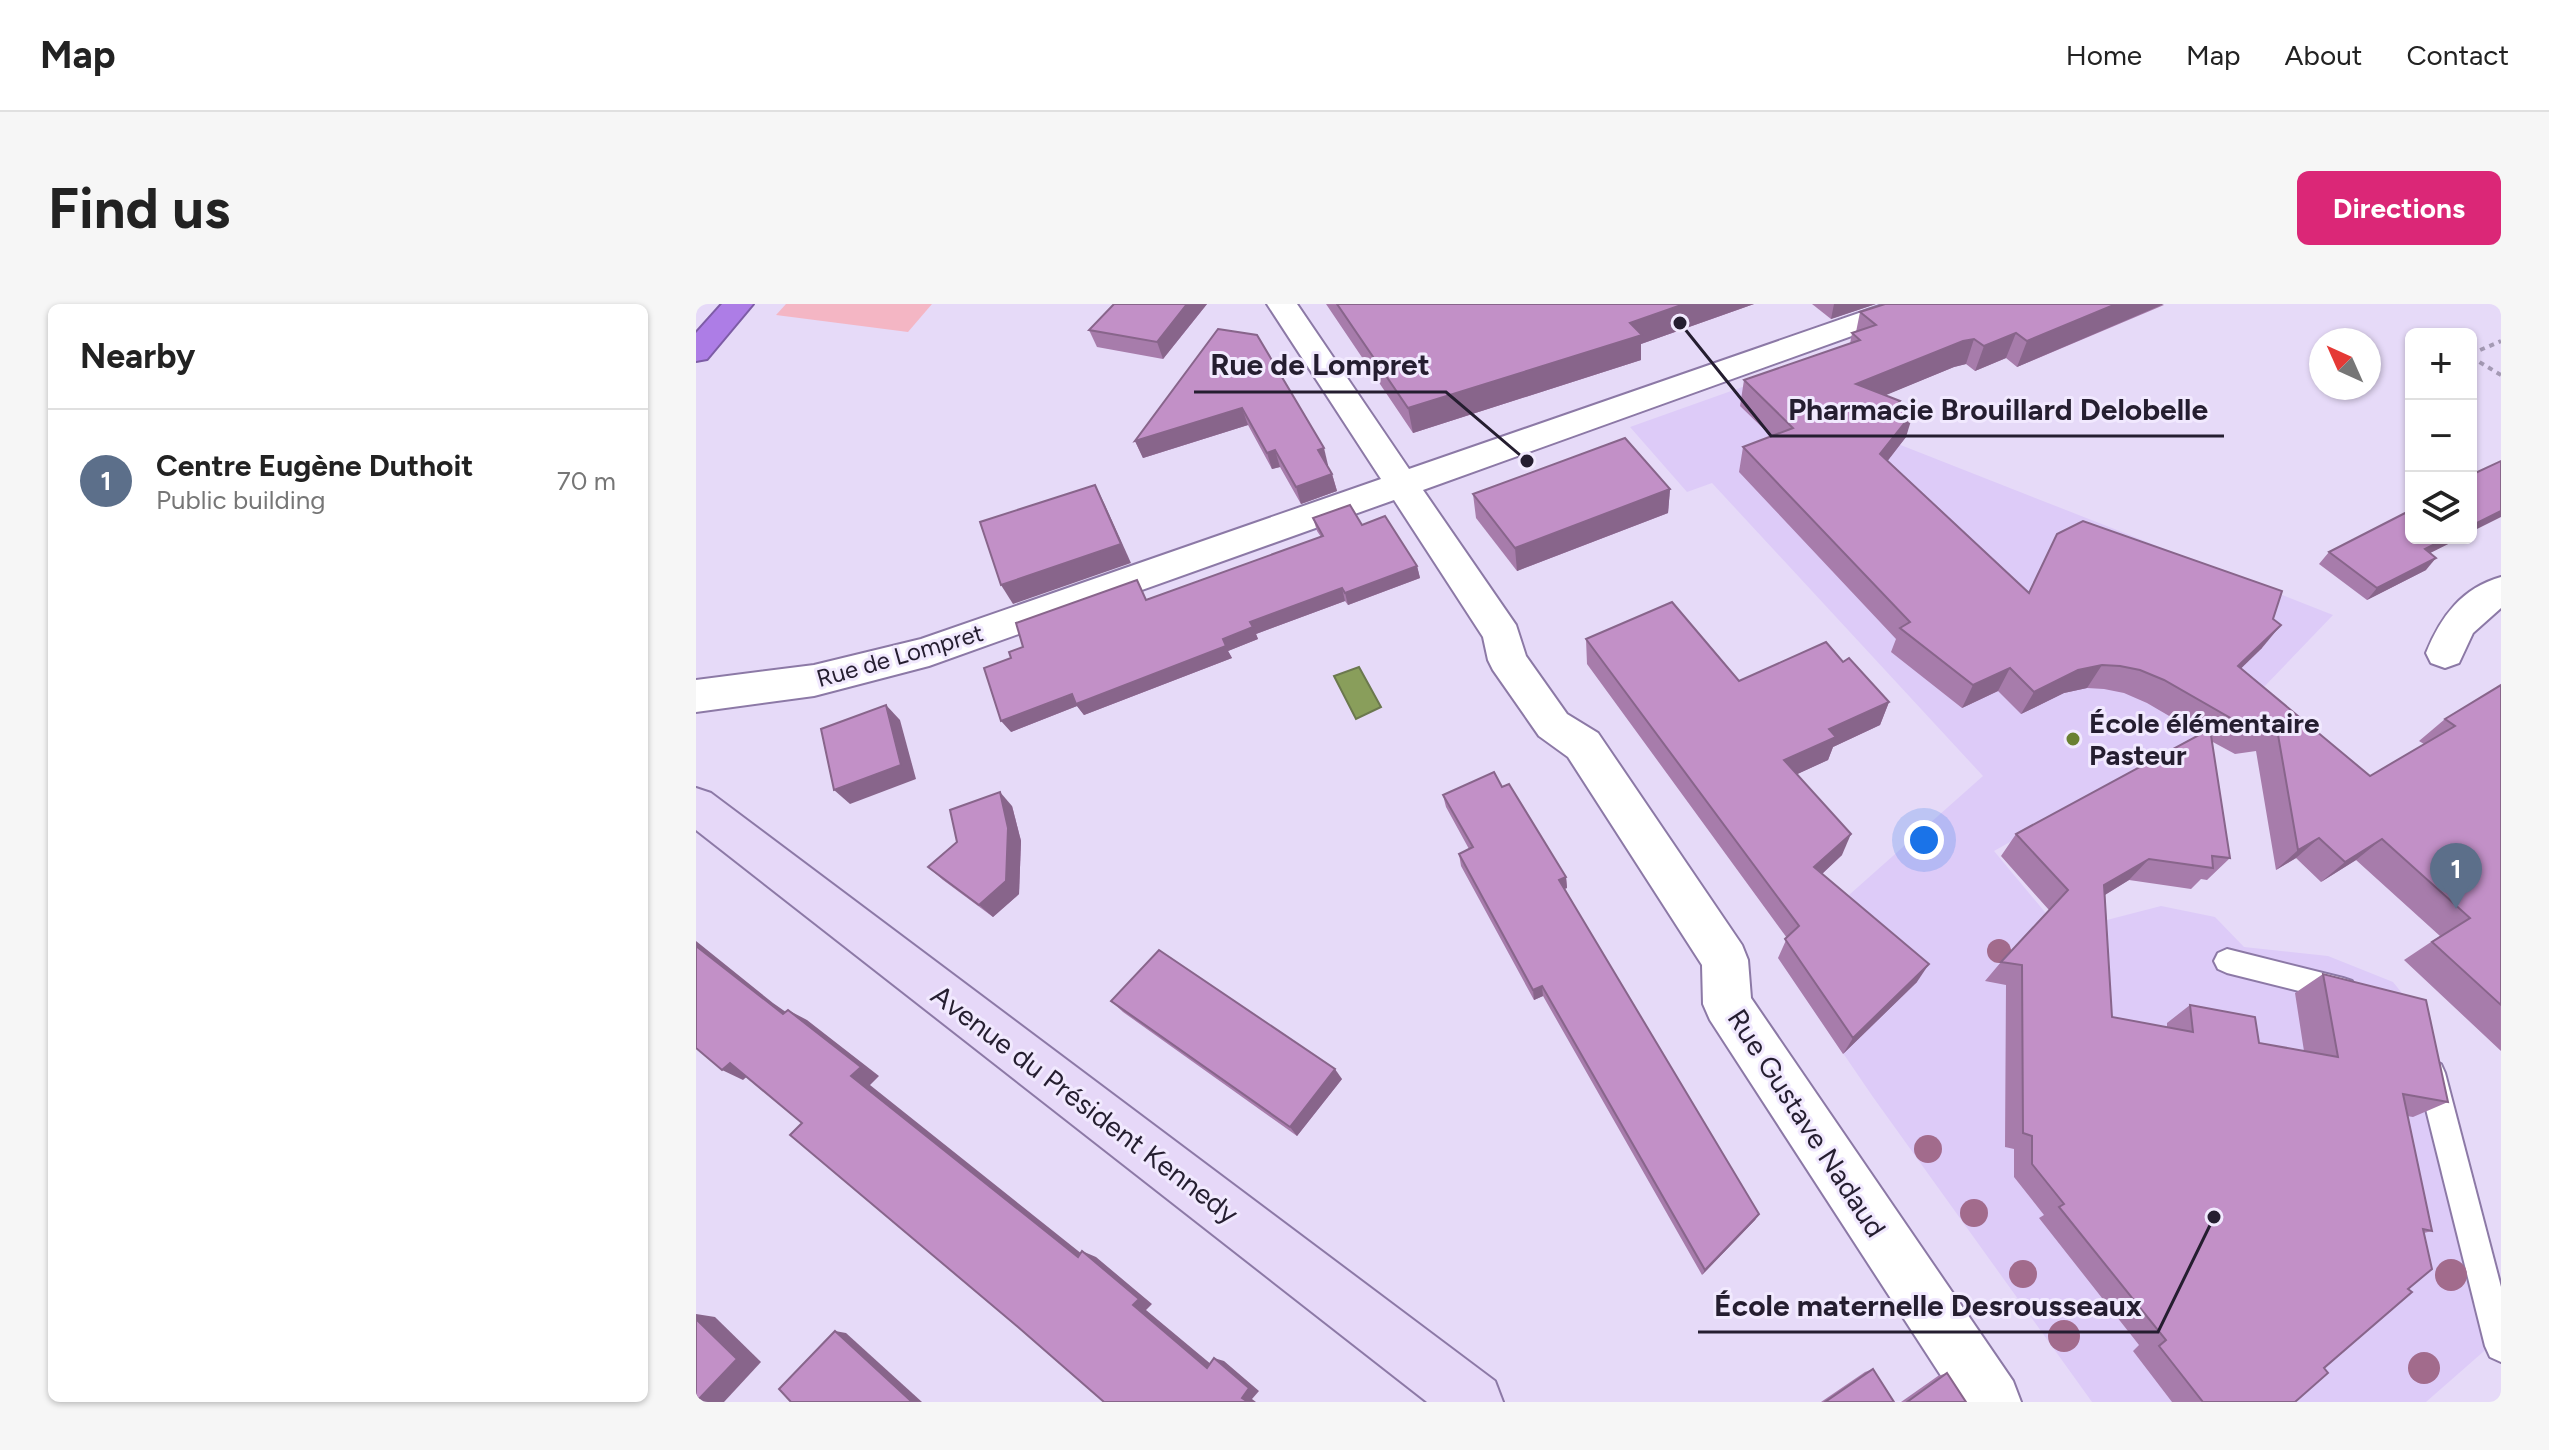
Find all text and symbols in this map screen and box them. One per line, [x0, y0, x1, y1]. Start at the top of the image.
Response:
text: Map [40, 32, 116, 78]
text: Home [2066, 38, 2142, 72]
text: Map [2186, 38, 2241, 72]
text: About [2285, 38, 2362, 72]
text: Contact [2406, 38, 2509, 72]
button: Directions [2297, 171, 2501, 245]
text: Find us [48, 175, 230, 242]
north arrow [2309, 328, 2381, 400]
map controls [2405, 328, 2477, 544]
button: + [2405, 328, 2477, 400]
text: Nearby [80, 336, 195, 377]
callout: Rue de Lompret [1194, 338, 1446, 392]
text: Rue de Lompret [1210, 346, 1430, 383]
callout: Pharmacie Brouillard Delobelle [1771, 382, 2224, 436]
text: Pharmacie Brouillard Delobelle [1788, 391, 2208, 428]
button: − [2405, 400, 2477, 472]
text: Centre Eugène Duthoit [156, 447, 473, 484]
text: 1 [101, 465, 111, 497]
text: 70 m [557, 465, 616, 497]
button: layers [2405, 472, 2477, 544]
text: Public building [156, 484, 325, 516]
street label: Rue de Lompret [813, 618, 986, 693]
place label: École élémentaire Pasteur [2089, 706, 2319, 772]
marker: École élémentaire Pasteur [2064, 730, 2082, 748]
your location [1904, 820, 1944, 860]
pin: 1 [2430, 843, 2482, 909]
street label: Avenue du Président Kennedy [925, 977, 1245, 1231]
street label: Rue Gustave Nadaud [1721, 1003, 1893, 1243]
callout: École maternelle Desrousseaux [1698, 1278, 2158, 1332]
text: École maternelle Desrousseaux [1714, 1287, 2142, 1324]

